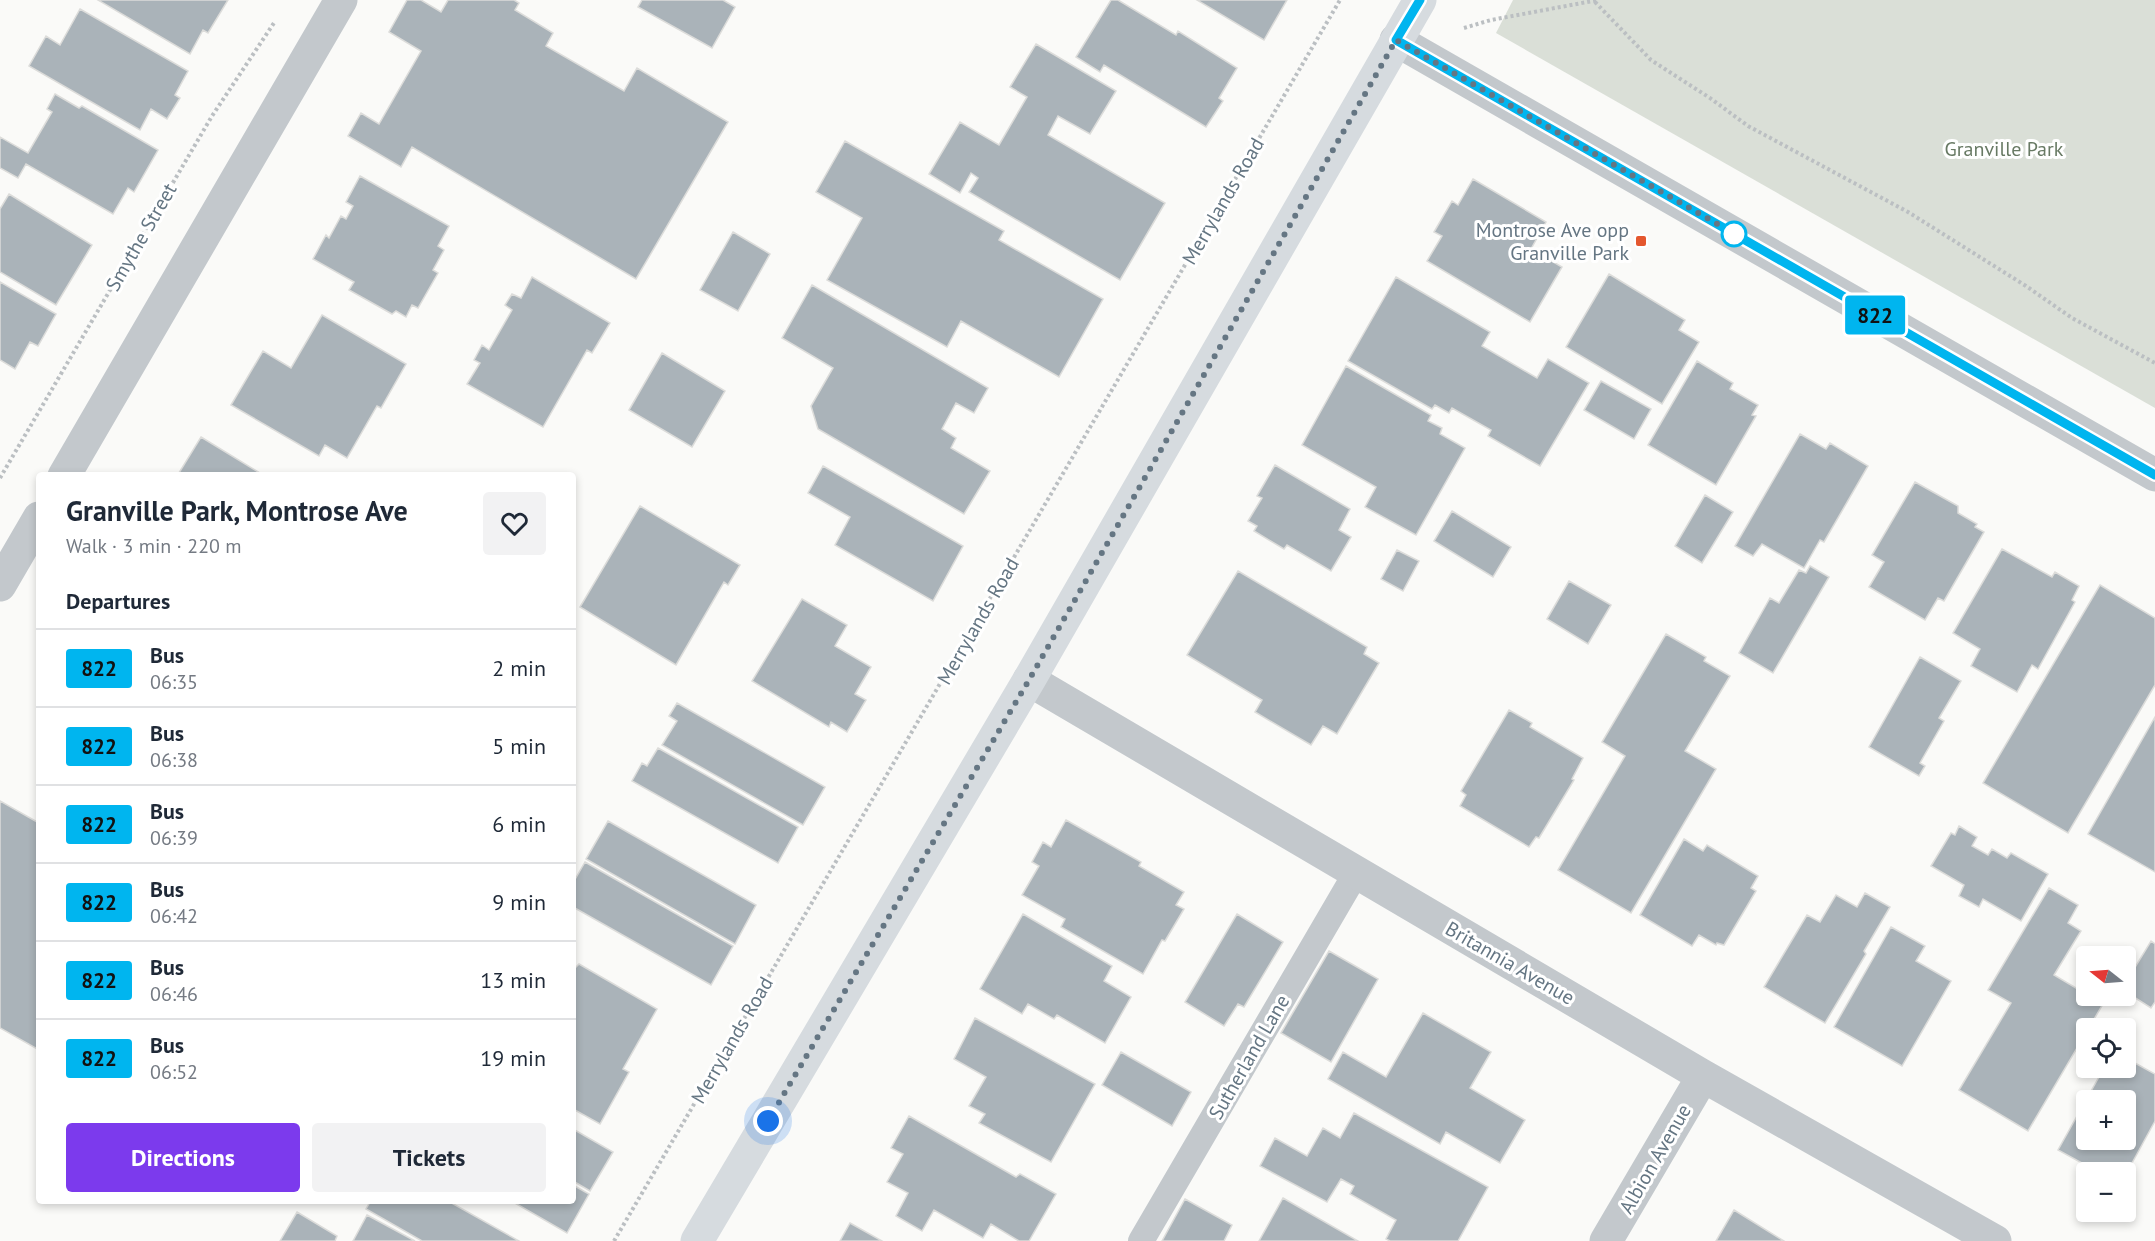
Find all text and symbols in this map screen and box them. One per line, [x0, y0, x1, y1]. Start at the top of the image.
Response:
street label: Merrylands Road [1176, 133, 1270, 269]
park label: Granville Park [1945, 136, 2064, 162]
street label: Smythe Street [100, 178, 182, 296]
place label: Montrose Ave opp Granville Park [1476, 217, 1629, 266]
unlabelled marker [1721, 221, 1747, 247]
marker: Montrose Ave opp Granville Park [1634, 234, 1648, 248]
line badge: 822 [1840, 296, 1910, 334]
text: 822 [1857, 302, 1893, 329]
text: Granville Park, Montrose Ave [66, 492, 408, 529]
button: heart [483, 492, 546, 555]
text: Walk · 3 min · 220 m [66, 533, 242, 559]
street label: Merrylands Road [931, 553, 1025, 689]
text: Departures [66, 587, 170, 615]
text: Bus [150, 641, 184, 669]
text: 2 min [492, 654, 546, 682]
text: 822 [81, 655, 117, 682]
text: 06:35 [150, 669, 198, 695]
text: Bus [150, 719, 184, 747]
text: 5 min [492, 732, 546, 760]
text: 822 [81, 733, 117, 760]
text: 06:38 [150, 747, 198, 773]
text: Bus [150, 797, 184, 825]
text: 6 min [492, 810, 546, 838]
text: 822 [81, 811, 117, 838]
text: 06:39 [150, 825, 198, 851]
text: Bus [150, 875, 184, 903]
text: 9 min [492, 888, 546, 916]
text: 822 [81, 889, 117, 916]
text: 06:42 [150, 903, 198, 929]
street label: Britannia Avenue [1441, 916, 1579, 1010]
north arrow [2076, 946, 2136, 1006]
map controls [2076, 946, 2136, 1222]
text: Bus [150, 953, 184, 981]
text: 13 min [480, 966, 546, 994]
text: 822 [81, 967, 117, 994]
street label: Merrylands Road [685, 972, 779, 1108]
text: 06:46 [150, 981, 198, 1007]
street label: Sutherland Lane [1203, 990, 1295, 1124]
button: locate [2076, 1018, 2136, 1078]
text: Bus [150, 1031, 184, 1059]
text: 19 min [480, 1044, 546, 1072]
text: 822 [81, 1045, 117, 1072]
text: 06:52 [150, 1059, 198, 1085]
button: + [2076, 1090, 2136, 1150]
street label: Albion Avenue [1613, 1099, 1697, 1219]
your location [753, 1106, 783, 1136]
button: Directions [66, 1123, 300, 1192]
button: Tickets [312, 1123, 546, 1192]
button: − [2076, 1162, 2136, 1222]

